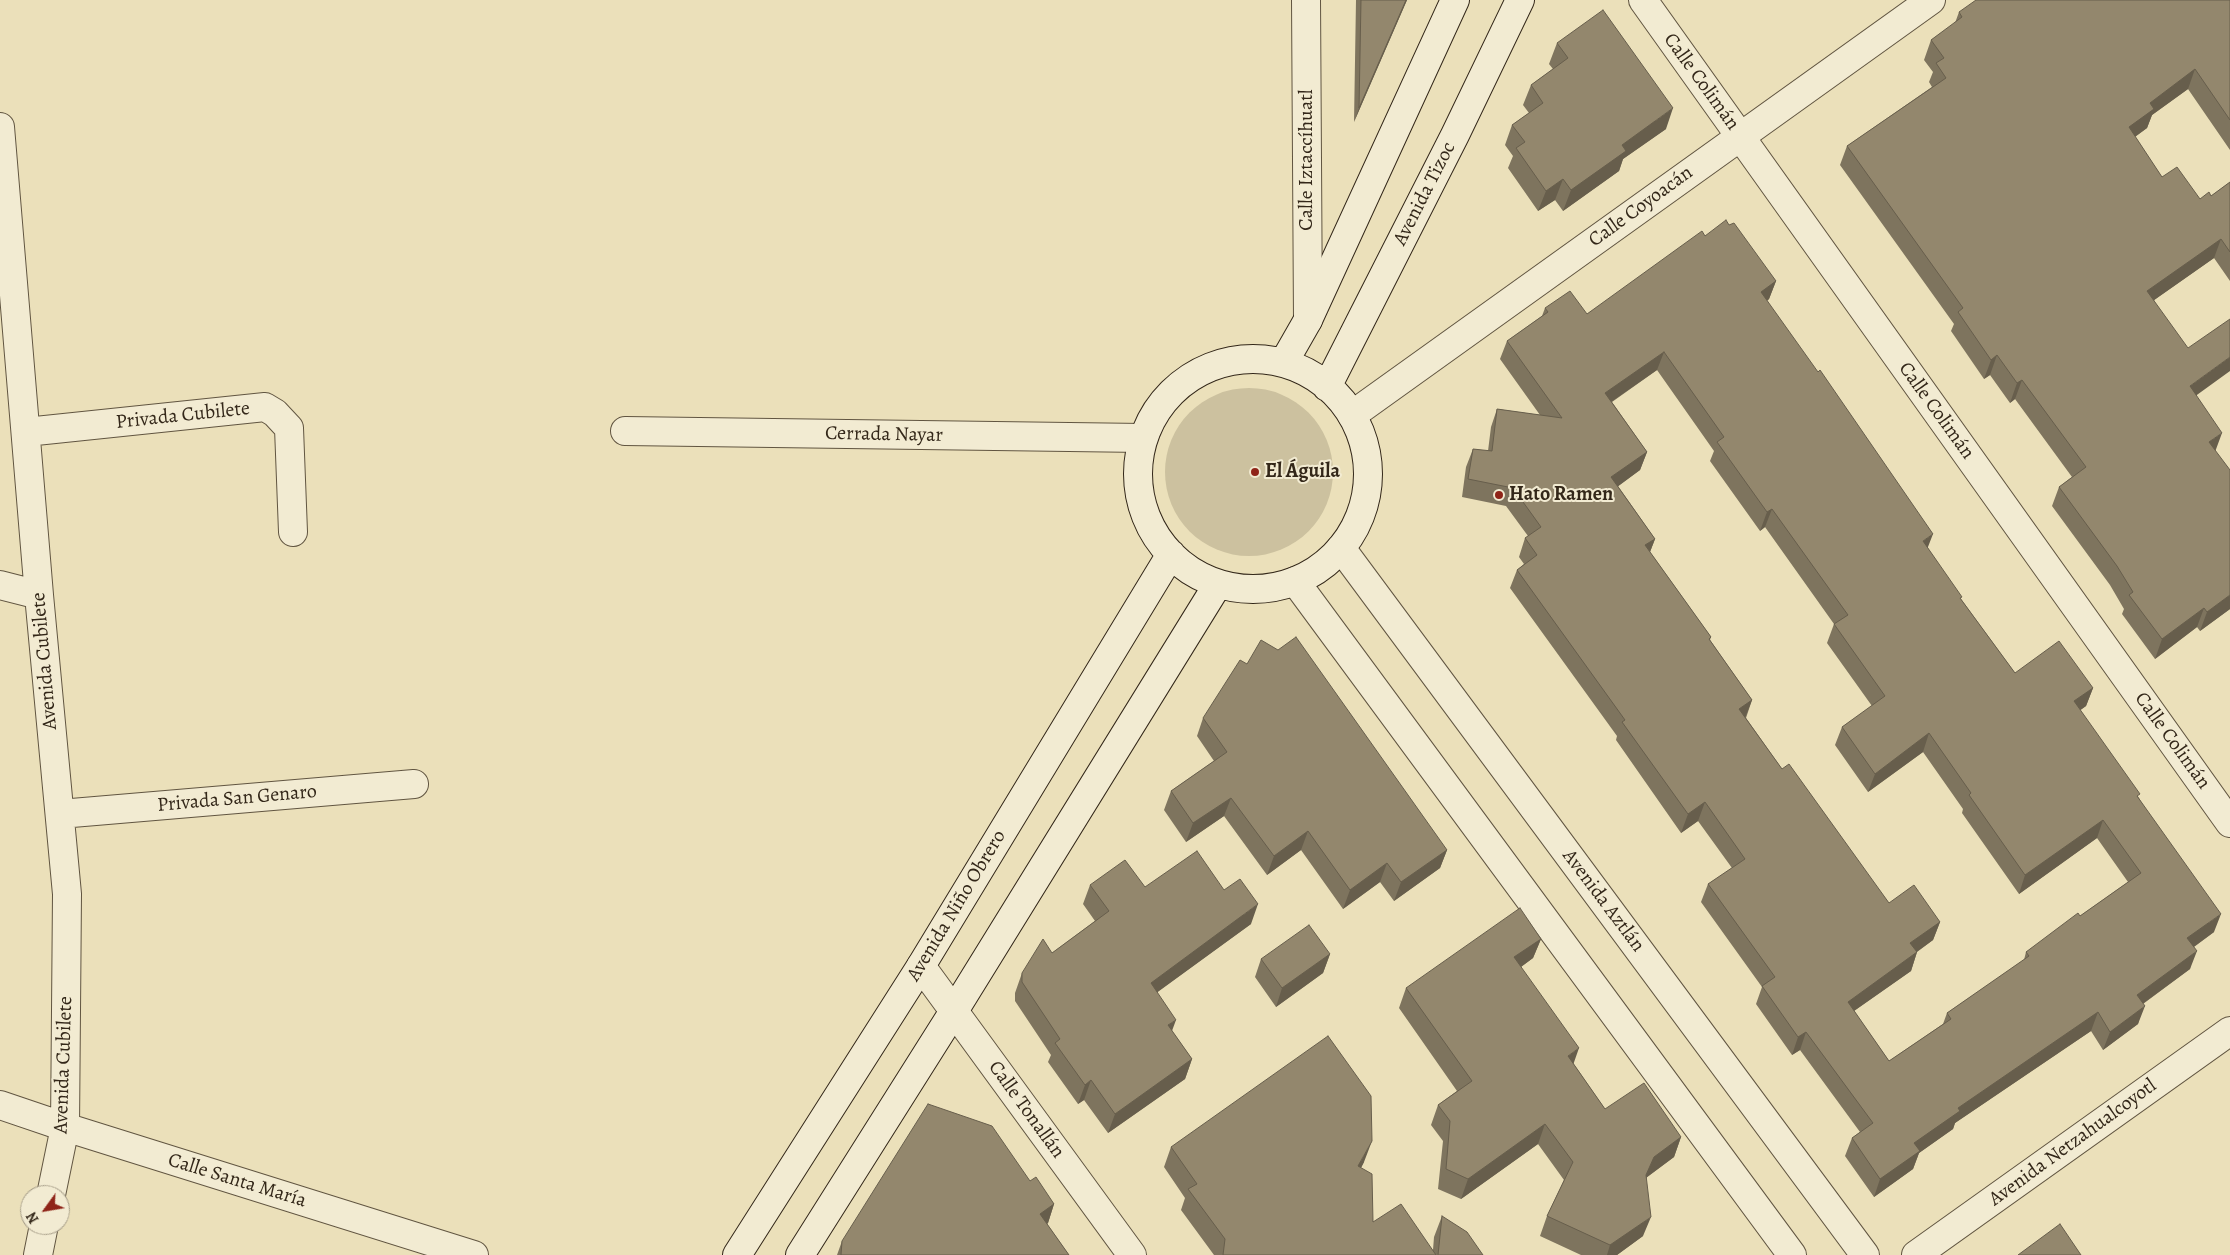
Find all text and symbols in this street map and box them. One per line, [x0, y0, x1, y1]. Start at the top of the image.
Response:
street label: Calle Colimán [1658, 29, 1744, 135]
street label: Calle Iztaccíhuatl [1295, 89, 1319, 231]
street label: Avenida Tizoc [1389, 138, 1461, 250]
street label: Calle Coyoacán [1584, 161, 1698, 253]
street label: Calle Colimán [1893, 358, 1979, 464]
street label: Privada Cubilete [115, 397, 251, 435]
street label: Cerrada Nayar [825, 422, 943, 448]
place label: El Águila [1265, 460, 1340, 484]
marker: El Águila [1249, 466, 1261, 478]
place label: Hato Ramen [1509, 483, 1613, 507]
marker: Hato Ramen [1493, 489, 1505, 501]
street label: Avenida Cubilete [27, 591, 63, 731]
street label: Calle Colimán [2129, 688, 2215, 794]
street label: Privada San Genaro [156, 780, 318, 818]
street label: Avenida Niño Obrero [902, 826, 1012, 986]
street label: Avenida Aztlán [1557, 845, 1649, 957]
street label: Avenida Cubilete [50, 996, 78, 1134]
street label: Calle Tonallán [983, 1057, 1069, 1163]
street label: Avenida Netzahualcoyotl [1985, 1074, 2161, 1212]
street label: Calle Santa María [165, 1149, 309, 1213]
north arrow [20, 1185, 70, 1235]
text: N [22, 1208, 43, 1227]

